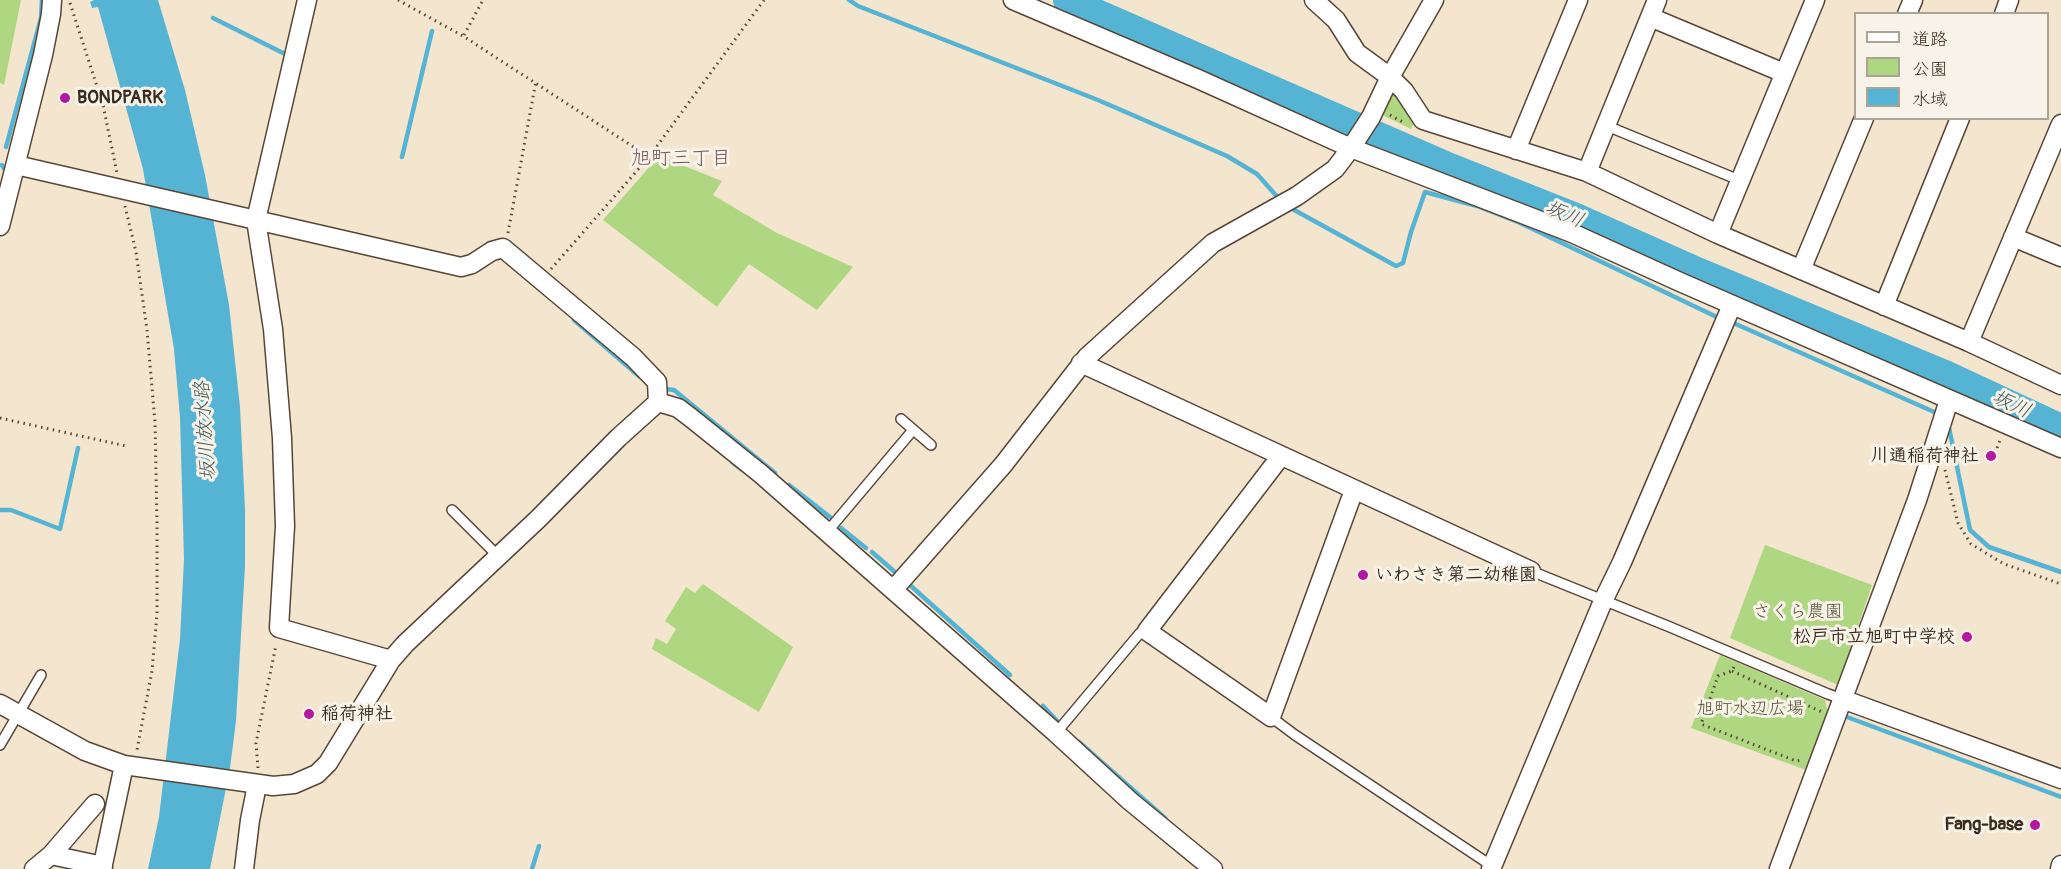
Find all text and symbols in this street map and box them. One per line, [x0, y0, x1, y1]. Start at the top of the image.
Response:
legend [1854, 12, 2049, 120]
text: 道路 [1912, 28, 1948, 51]
text: 公園 [1912, 58, 1948, 81]
place label: BONDPARK [77, 87, 163, 109]
text: 水域 [1912, 88, 1948, 111]
marker: BONDPARK [58, 91, 72, 105]
district label: 旭町三丁目 [631, 147, 731, 171]
water label: 坂川 [1541, 196, 1587, 234]
water label: 坂川放水路 [191, 380, 221, 482]
water label: 坂川 [1988, 386, 2034, 424]
place label: 川通稲荷神社 [1871, 445, 1979, 467]
marker: 川通稲荷神社 [1984, 449, 1998, 463]
place label: いわさき第二幼稚園 [1375, 564, 1537, 586]
marker: いわさき第二幼稚園 [1356, 568, 1370, 582]
park label: さくら農園 [1753, 601, 1843, 623]
place label: 松戸市立旭町中学校 [1793, 626, 1955, 648]
marker: 松戸市立旭町中学校 [1960, 630, 1974, 644]
park label: 旭町水辺広場 [1696, 698, 1804, 720]
place label: 稲荷神社 [321, 703, 393, 725]
marker: 稲荷神社 [302, 707, 316, 721]
place label: Fang-base [1944, 814, 2023, 836]
marker: Fang-base [2028, 818, 2042, 832]

